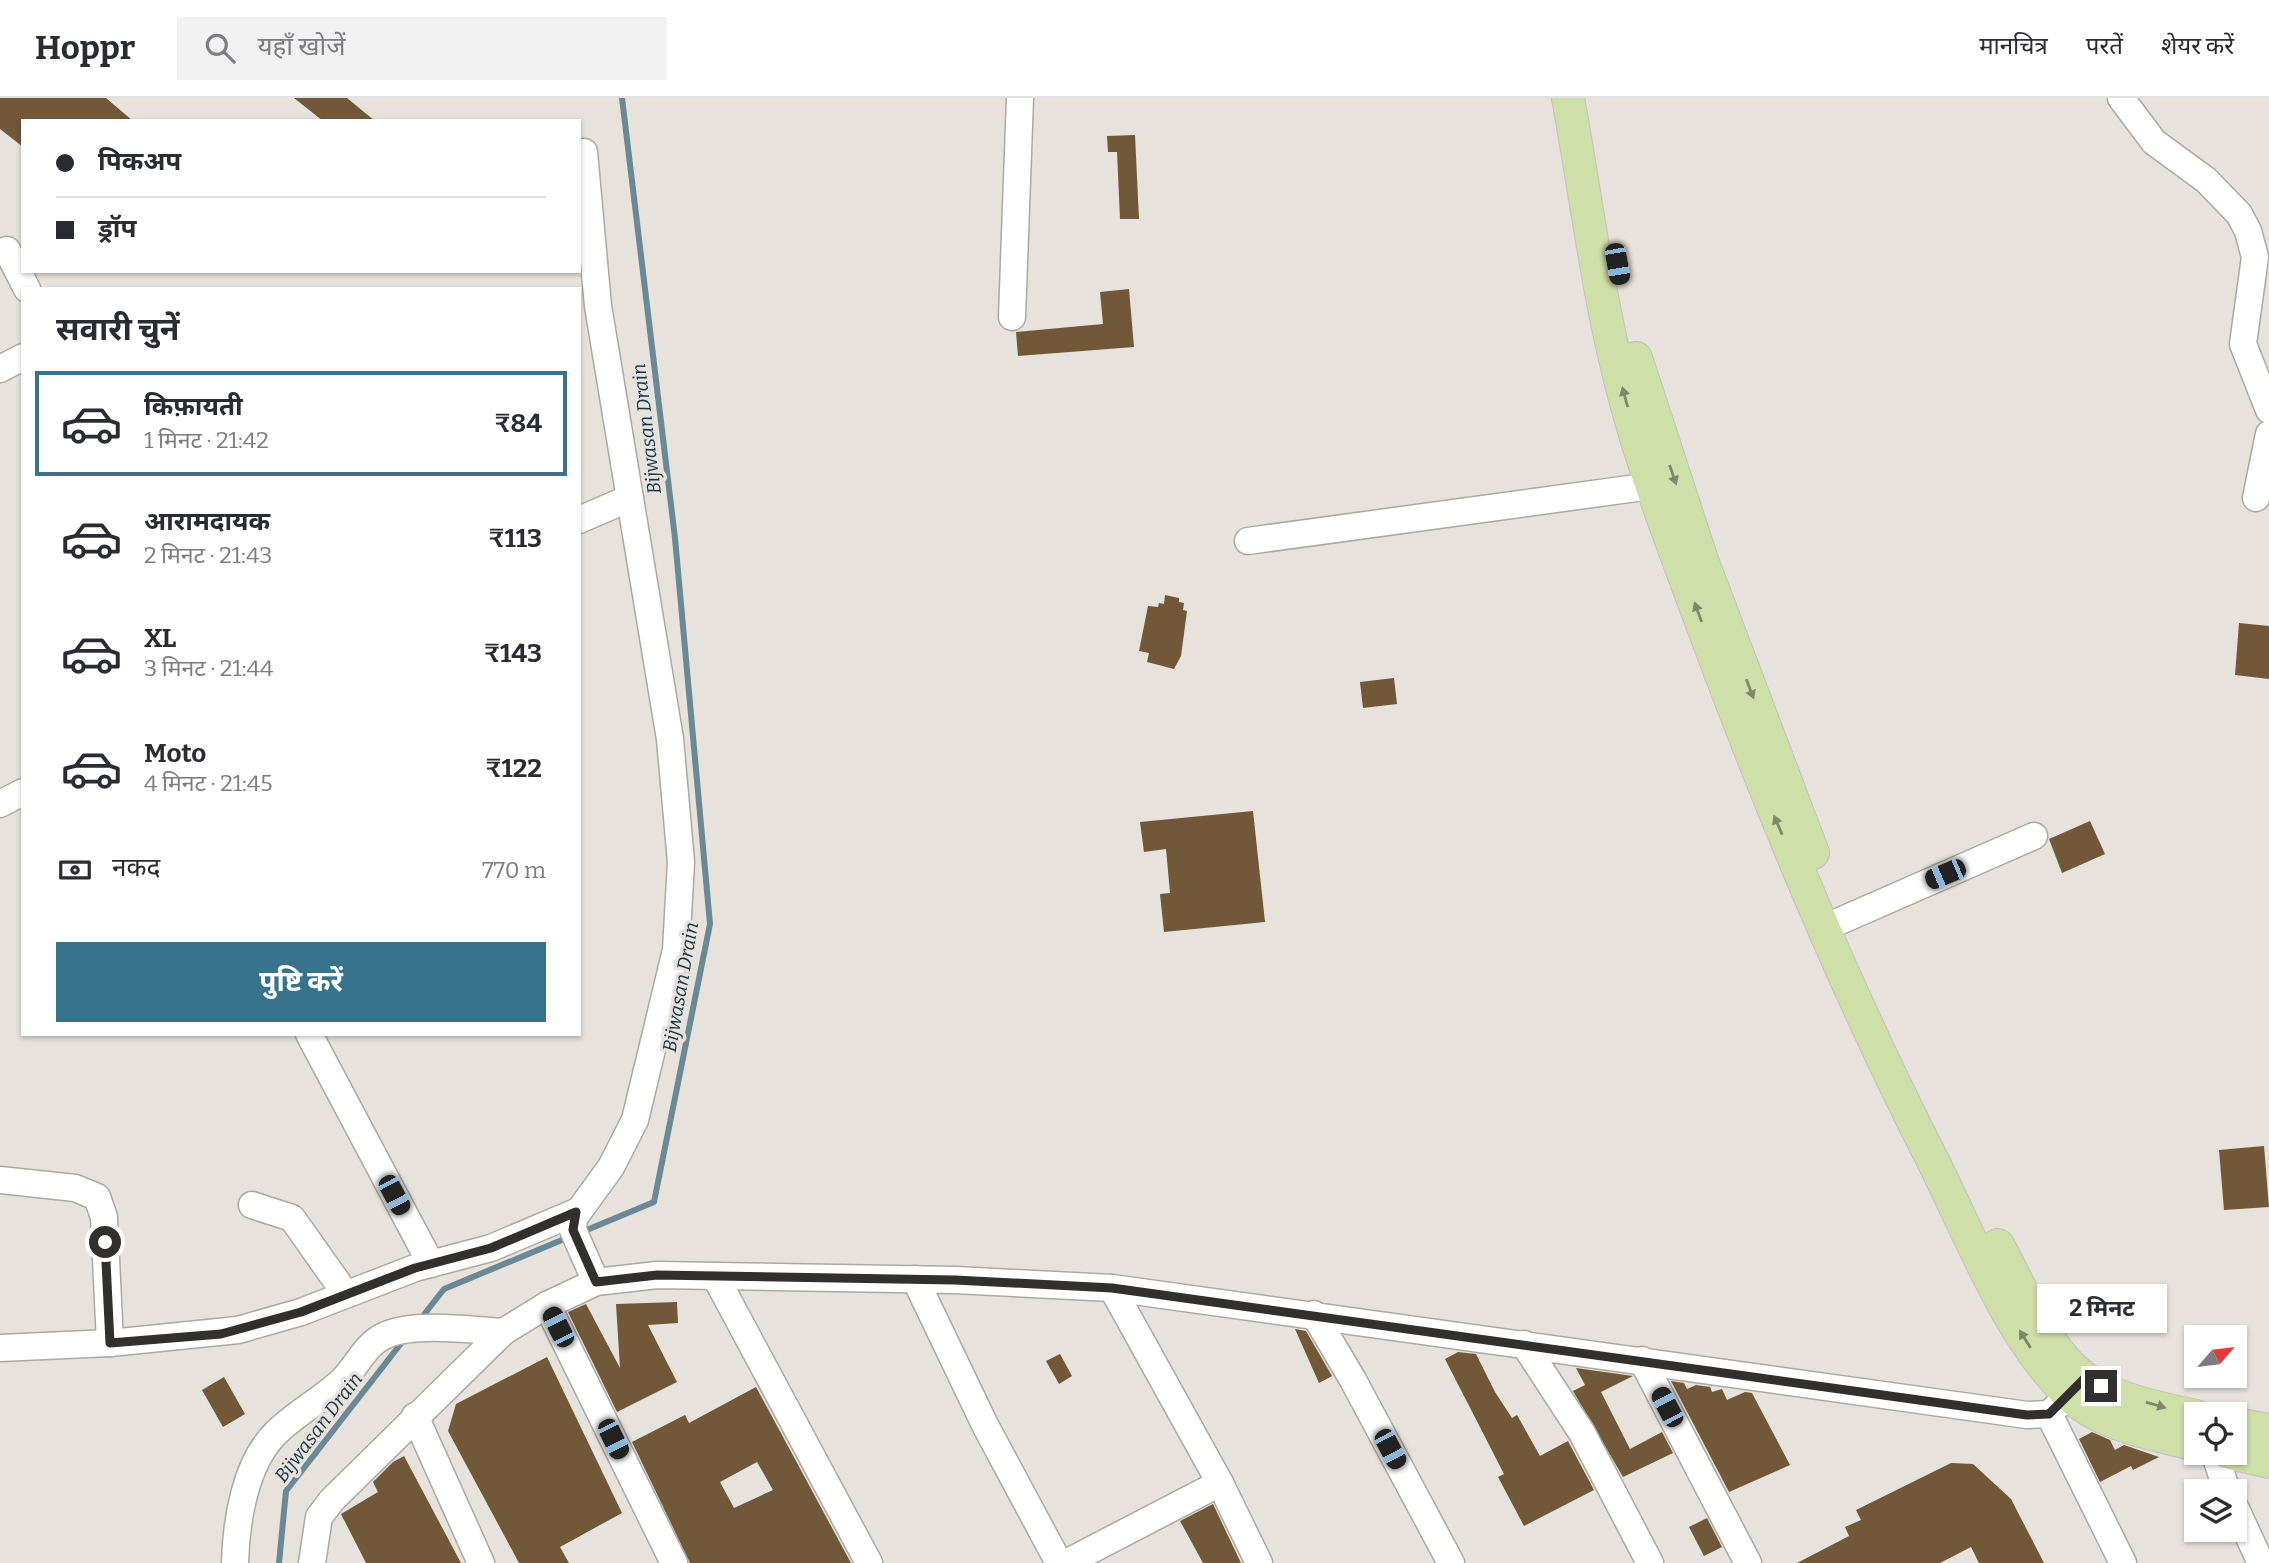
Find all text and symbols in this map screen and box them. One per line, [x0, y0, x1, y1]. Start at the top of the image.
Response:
search box [177, 17, 667, 80]
text: Hoppr [35, 28, 135, 68]
icon: search [201, 29, 239, 67]
text: यहाँ खोजें [257, 31, 346, 62]
text: मानचित्र [1979, 32, 2048, 60]
text: परतें [2086, 32, 2123, 60]
text: शेयर करें [2161, 32, 2234, 60]
text: पिकअप [98, 146, 181, 177]
text: ड्रॉप [98, 213, 136, 244]
car [1604, 241, 1631, 287]
text: सवारी चुनें [56, 310, 180, 348]
water label: Bijwasan Drain [627, 362, 666, 496]
one-way arrow [1619, 386, 1629, 407]
text: किफ़ायती [144, 391, 243, 422]
icon: car [60, 392, 123, 455]
text: ₹84 [494, 408, 542, 439]
text: 1 मिनट · 21:42 [144, 426, 269, 454]
one-way arrow [1668, 464, 1679, 485]
text: आरामदायक [144, 506, 270, 537]
icon: car [60, 507, 123, 570]
text: ₹113 [488, 523, 542, 554]
text: 2 मिनट · 21:43 [144, 541, 272, 569]
one-way arrow [1692, 601, 1703, 622]
icon: car [60, 622, 123, 685]
text: XL [144, 623, 176, 654]
text: ₹143 [484, 638, 542, 669]
text: 3 मिनट · 21:44 [144, 654, 274, 682]
one-way arrow [1745, 678, 1756, 699]
icon: car [60, 737, 123, 800]
text: Moto [144, 738, 206, 769]
text: ₹122 [485, 753, 542, 784]
text: 4 मिनट · 21:45 [144, 769, 273, 797]
one-way arrow [1773, 814, 1784, 835]
icon: cash [56, 851, 94, 889]
text: नकद [112, 852, 160, 883]
text: 770 m [482, 856, 546, 884]
car [1922, 856, 1969, 892]
water label: Bijwasan Drain [658, 920, 703, 1054]
button: पुष्टि करें [56, 942, 546, 1022]
car [375, 1172, 414, 1218]
route start [89, 1226, 121, 1258]
callout: 2 मिनट [2036, 1284, 2166, 1334]
text: 2 मिनट [2069, 1294, 2135, 1322]
car [540, 1304, 577, 1350]
north arrow [2184, 1325, 2247, 1388]
map controls [2184, 1325, 2247, 1542]
one-way arrow [2018, 1329, 2031, 1348]
water label: Bijwasan Drain [270, 1368, 367, 1487]
route end [2085, 1370, 2117, 1402]
car [1648, 1384, 1687, 1430]
one-way arrow [2146, 1401, 2167, 1411]
button: locate [2184, 1402, 2247, 1465]
car [595, 1416, 632, 1462]
car [1371, 1426, 1410, 1472]
button: layers [2184, 1479, 2247, 1542]

